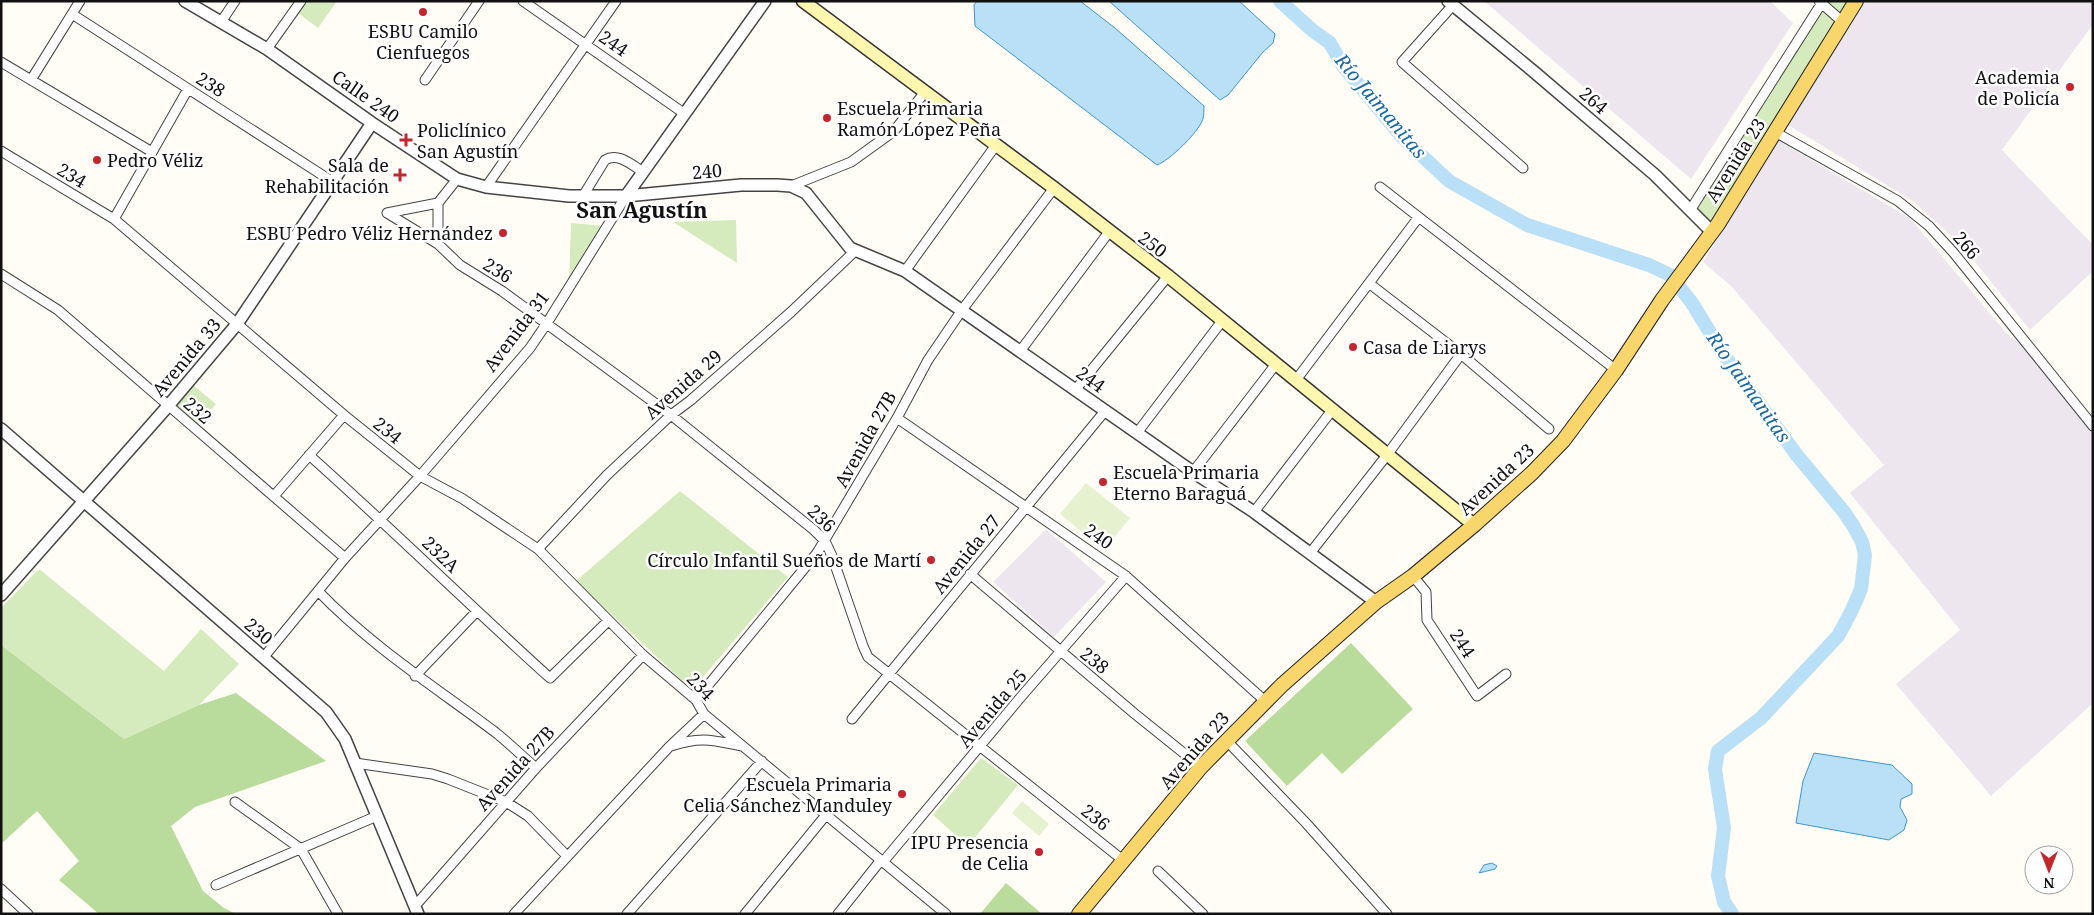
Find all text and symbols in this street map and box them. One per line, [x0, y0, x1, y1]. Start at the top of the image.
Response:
marker: ESBU Camilo Cienfuegos [417, 6, 429, 18]
place label: ESBU Camilo Cienfuegos [368, 19, 478, 64]
street label: 244 [595, 25, 633, 61]
water label: Río Jaimanitas [1329, 47, 1433, 164]
street label: Calle 240 [328, 64, 404, 128]
place label: Academia de Policía [1975, 65, 2060, 110]
street label: 238 [192, 66, 230, 102]
street label: 264 [1575, 81, 1613, 119]
marker: Academia de Policía [2064, 81, 2076, 93]
place label: Escuela Primaria Ramón López Peña [837, 96, 1001, 141]
marker: Escuela Primaria Ramón López Peña [821, 112, 833, 124]
street label: Avenida 23 [1700, 113, 1770, 207]
place label: Policlínico San Agustín [417, 118, 519, 163]
marker: Policlínico San Agustín [399, 133, 413, 147]
place label: Pedro Véliz [107, 148, 203, 172]
place label: Sala de Rehabilitación [265, 153, 389, 198]
marker: Pedro Véliz [91, 154, 103, 166]
street label: 234 [53, 157, 91, 193]
street label: 240 [691, 158, 723, 184]
marker: Sala de Rehabilitación [393, 168, 407, 182]
district label: San Agustín [576, 194, 708, 224]
place label: ESBU Pedro Véliz Hernández [246, 221, 493, 245]
street label: 250 [1134, 225, 1172, 263]
street label: 266 [1948, 226, 1986, 264]
marker: ESBU Pedro Véliz Hernández [497, 227, 509, 239]
street label: 236 [479, 252, 517, 288]
street label: Avenida 31 [478, 286, 554, 376]
street label: Avenida 33 [146, 313, 226, 401]
water label: Río Jaimanitas [1701, 326, 1797, 448]
place label: Casa de Liarys [1363, 335, 1486, 359]
marker: Casa de Liarys [1347, 341, 1359, 353]
street label: Avenida 29 [639, 344, 727, 424]
street label: 244 [1072, 360, 1110, 398]
street label: Avenida 27B [829, 386, 901, 492]
street label: 232 [179, 391, 217, 429]
street label: 234 [369, 411, 407, 449]
street label: Avenida 23 [1453, 438, 1539, 520]
place label: Escuela Primaria Eterno Baraguá [1113, 460, 1259, 505]
marker: Escuela Primaria Eterno Baraguá [1097, 476, 1109, 488]
street label: 236 [803, 499, 841, 537]
street label: Avenida 27 [927, 510, 1005, 598]
street label: 240 [1080, 518, 1118, 554]
street label: 232A [417, 530, 465, 578]
place label: Círculo Infantil Sueños de Martí [647, 548, 921, 572]
marker: Círculo Infantil Sueños de Martí [925, 554, 937, 566]
street label: 230 [240, 612, 278, 650]
street label: 244 [1445, 624, 1481, 662]
street label: 238 [1076, 641, 1114, 679]
street label: Avenida 25 [952, 664, 1032, 752]
street label: 234 [682, 667, 720, 705]
street label: Avenida 23 [1154, 706, 1234, 794]
street label: Avenida 27B [470, 720, 560, 816]
place label: Escuela Primaria Celia Sánchez Manduley [683, 772, 893, 817]
marker: Escuela Primaria Celia Sánchez Manduley [896, 788, 908, 800]
street label: 236 [1077, 798, 1115, 836]
place label: IPU Presencia de Celia [911, 830, 1029, 875]
north arrow [2024, 845, 2074, 895]
marker: IPU Presencia de Celia [1033, 846, 1045, 858]
text: N [2043, 874, 2055, 893]

